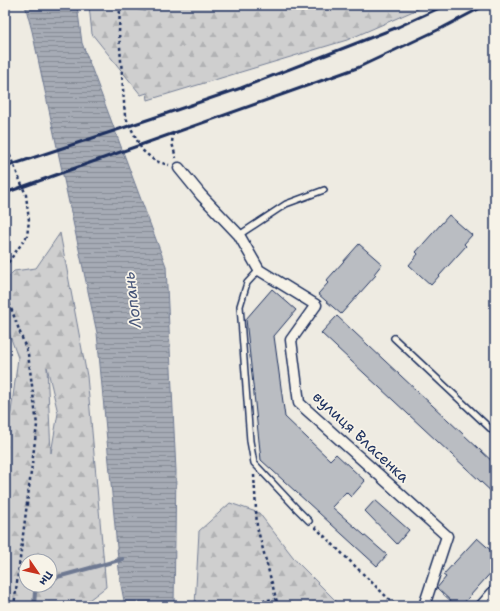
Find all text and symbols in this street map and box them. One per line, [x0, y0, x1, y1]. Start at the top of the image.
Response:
water label: Лопань [118, 270, 146, 331]
street label: вулиця Власенка [308, 387, 414, 487]
north arrow [18, 553, 58, 593]
text: Пн [36, 568, 56, 589]

